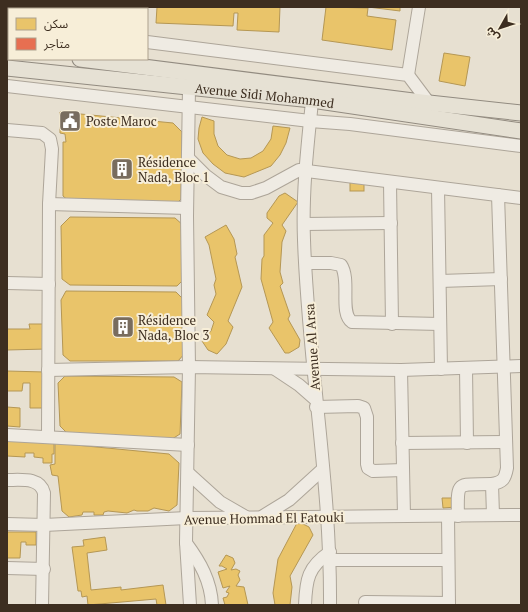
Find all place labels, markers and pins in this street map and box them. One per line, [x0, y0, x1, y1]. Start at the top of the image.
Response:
public building icon: Poste Maroc [57, 108, 83, 134]
place label: Poste Maroc [86, 112, 157, 130]
place label: Résidence Nada, Bloc 1 [138, 153, 209, 186]
building icon: Résidence Nada, Bloc 1 [109, 156, 135, 182]
place label: Résidence Nada, Bloc 3 [138, 311, 209, 344]
building icon: Résidence Nada, Bloc 3 [110, 314, 136, 340]

